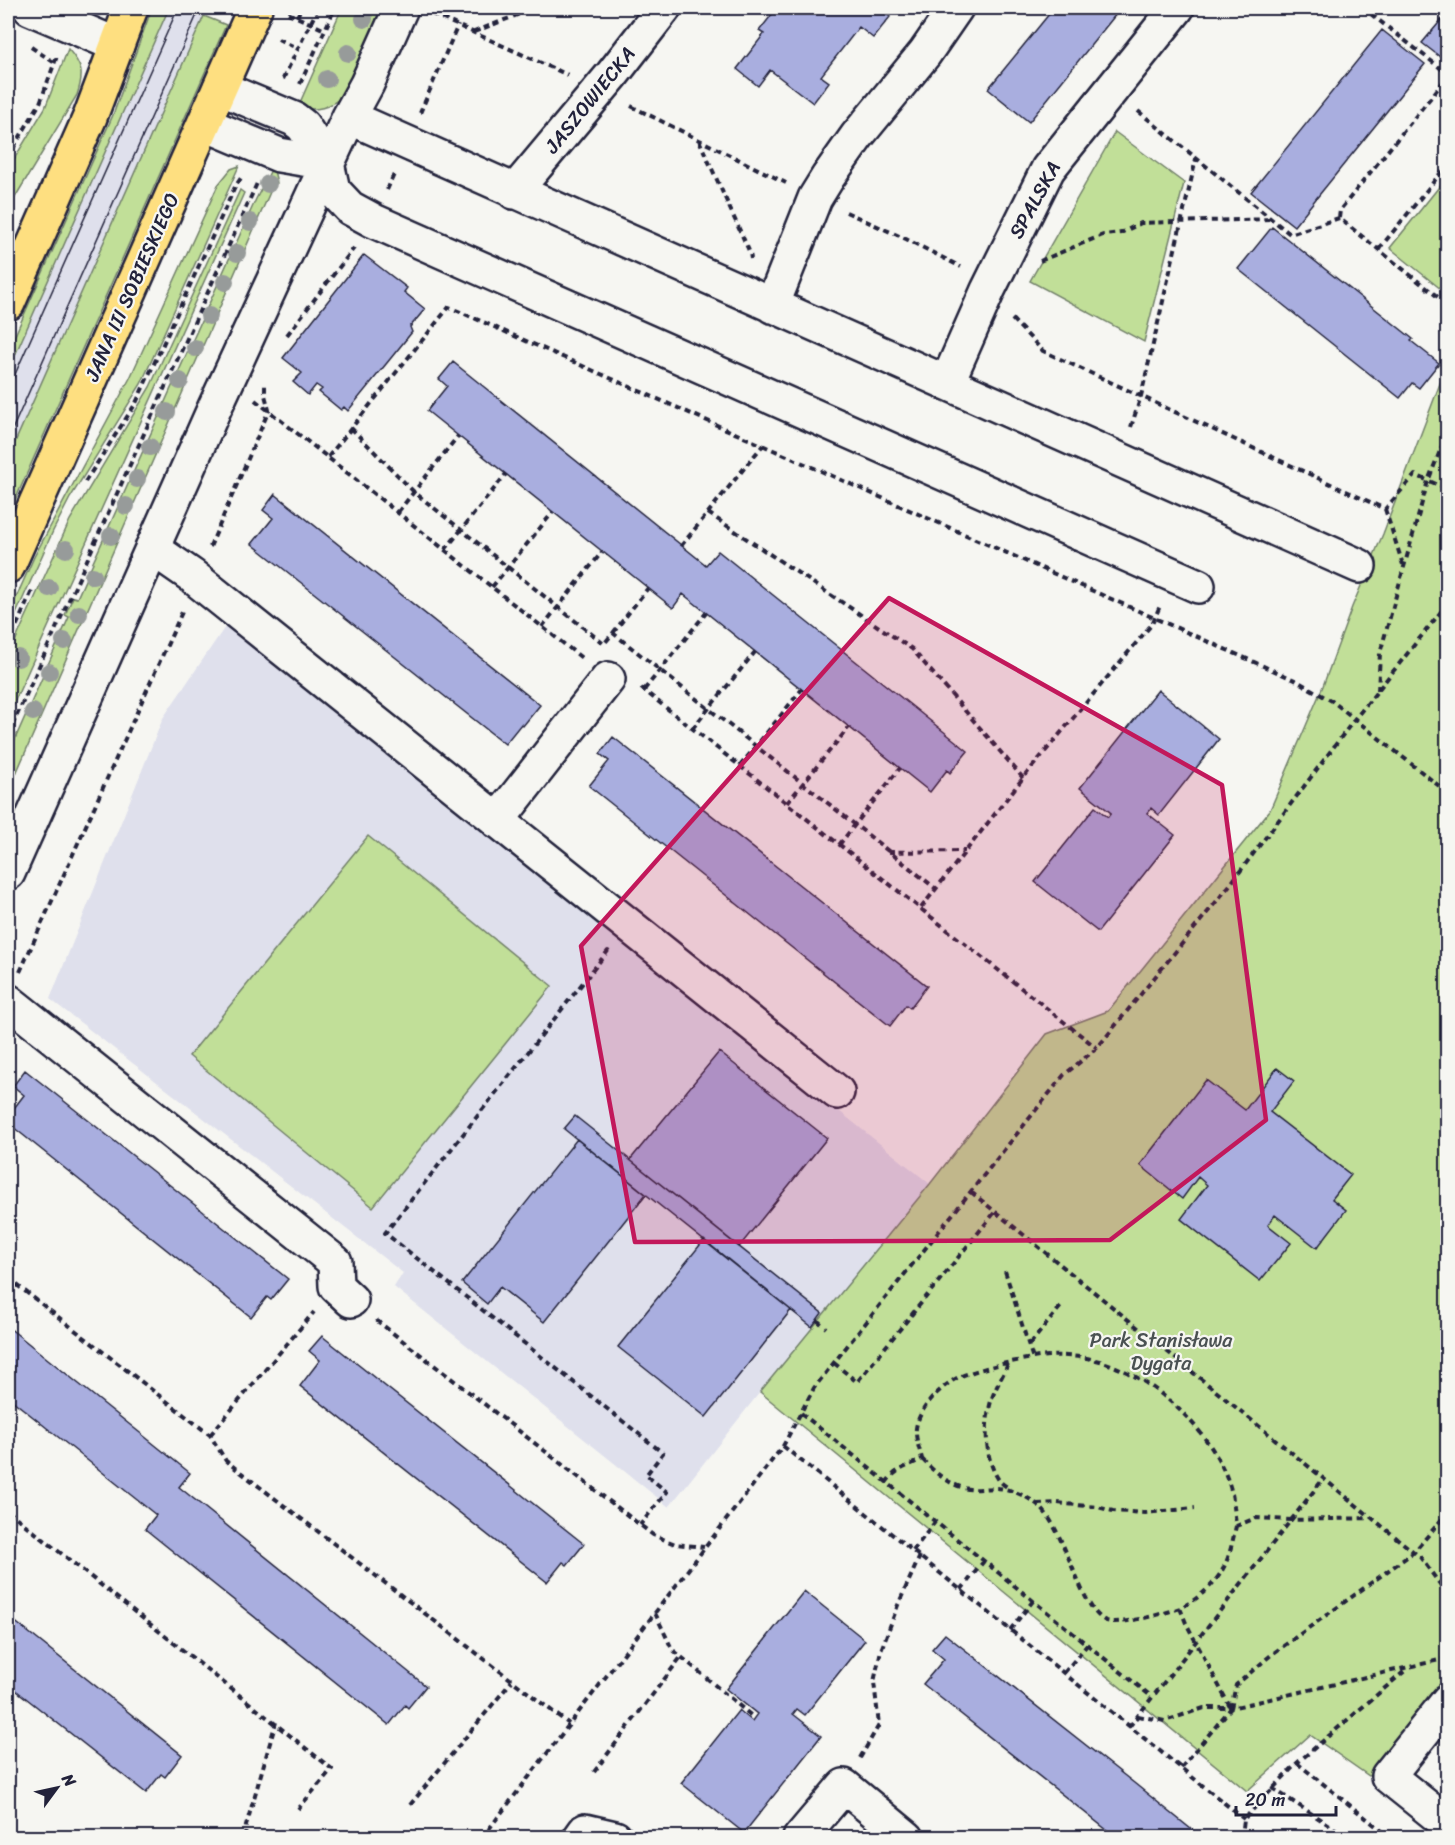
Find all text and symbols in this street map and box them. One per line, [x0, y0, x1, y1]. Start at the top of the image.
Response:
street label: JASZOWIECKA [535, 39, 644, 162]
street label: SPALSKA [999, 155, 1071, 245]
street label: JANA III SOBIESKIEGO [74, 187, 189, 388]
park label: Park Stanisława Dygata [1090, 1323, 1233, 1381]
north arrow [27, 1758, 87, 1818]
text: N [53, 1767, 85, 1793]
scale bar [1236, 1779, 1336, 1817]
text: 20 m [1245, 1784, 1285, 1816]

